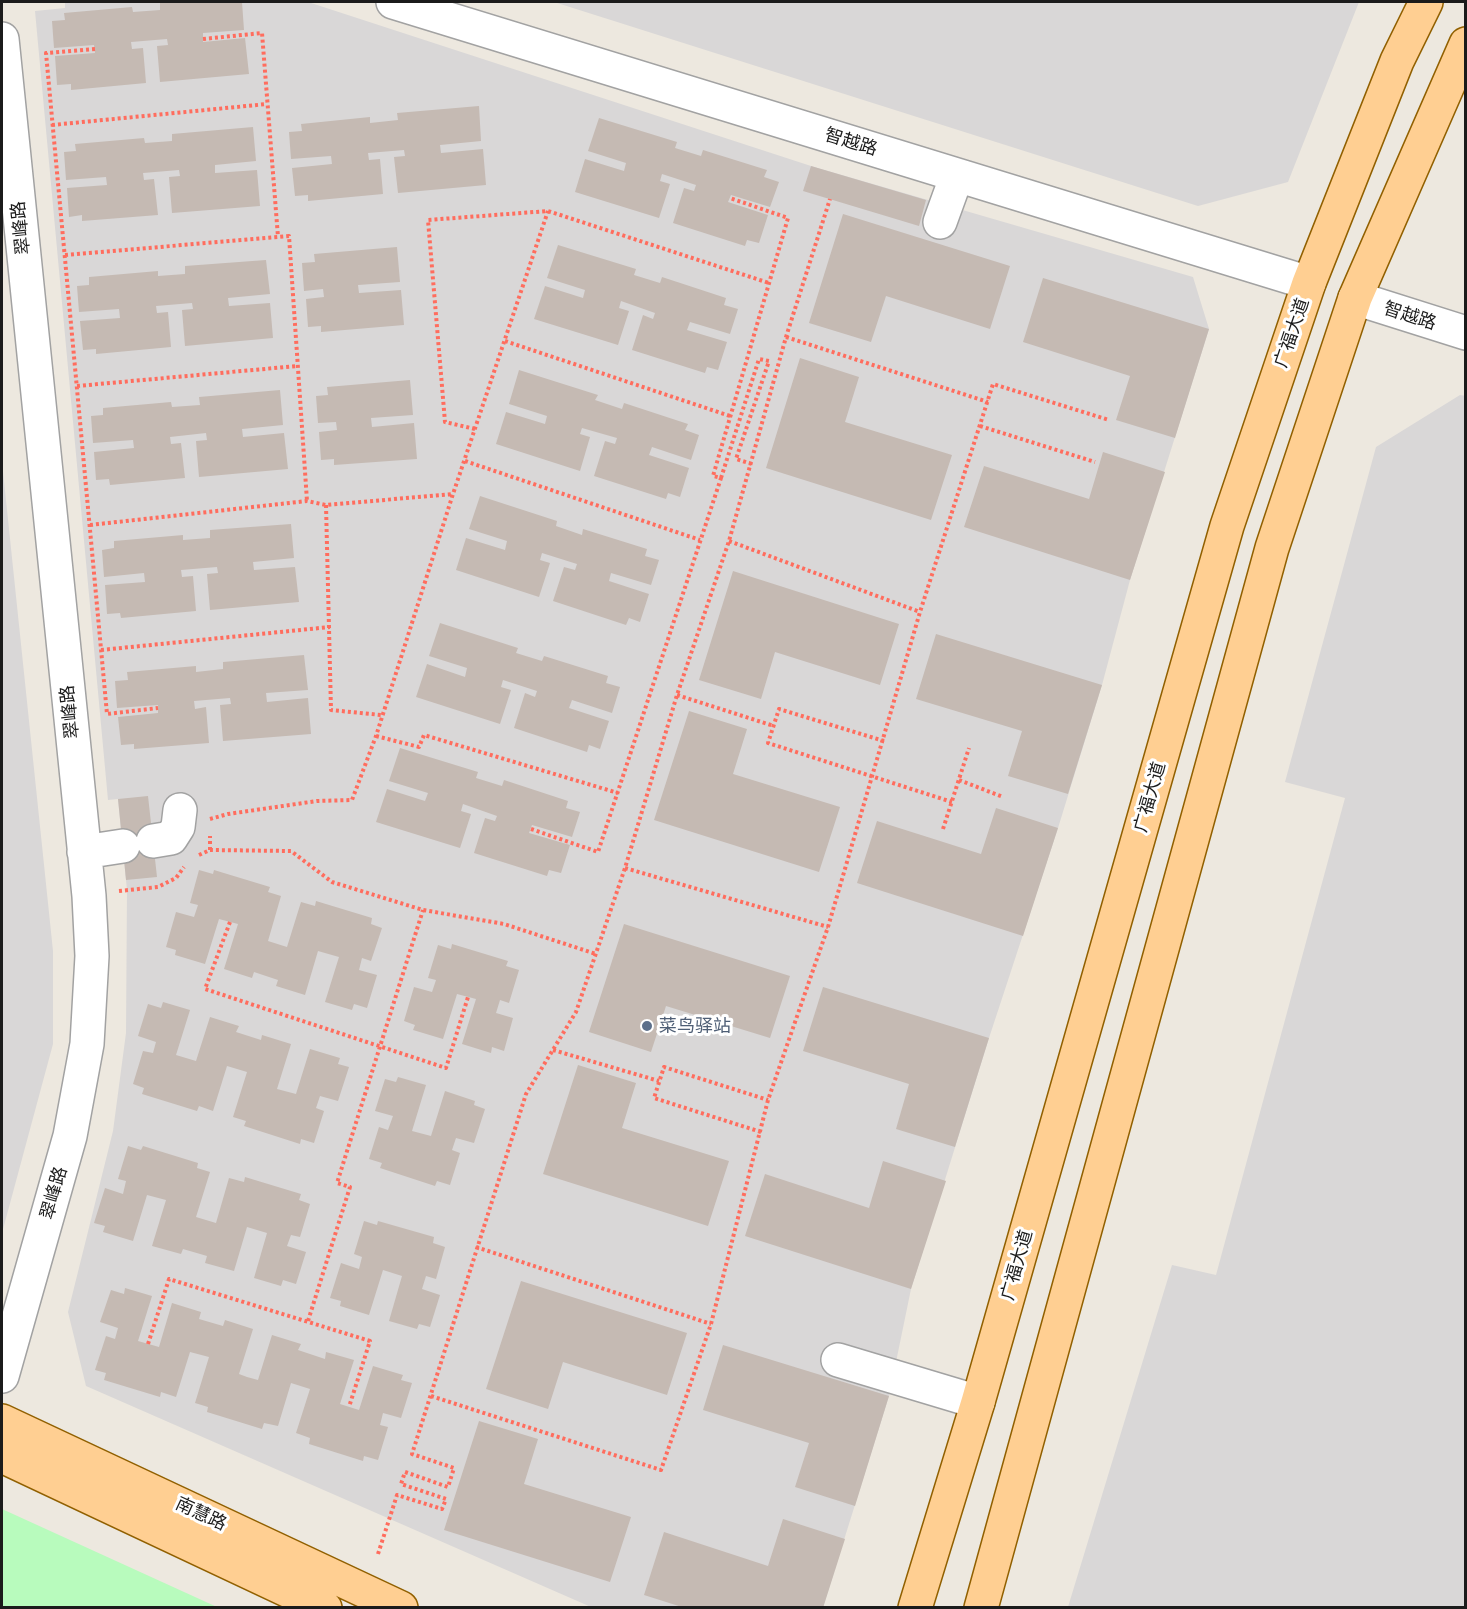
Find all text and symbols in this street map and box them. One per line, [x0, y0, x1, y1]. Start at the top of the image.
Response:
street label: 智越路 [822, 124, 880, 160]
street label: 翠峰路 [7, 200, 35, 256]
street label: 广福大道 [1270, 295, 1314, 371]
street label: 智越路 [1381, 297, 1439, 335]
street label: 翠峰路 [56, 684, 84, 740]
street label: 广福大道 [1130, 759, 1170, 835]
place label: 菜鸟驿站 [659, 1015, 731, 1037]
marker: 菜鸟驿站 [640, 1019, 654, 1033]
street label: 翠峰路 [36, 1164, 72, 1222]
street label: 广福大道 [997, 1227, 1037, 1303]
street label: 南慧路 [172, 1493, 230, 1535]

